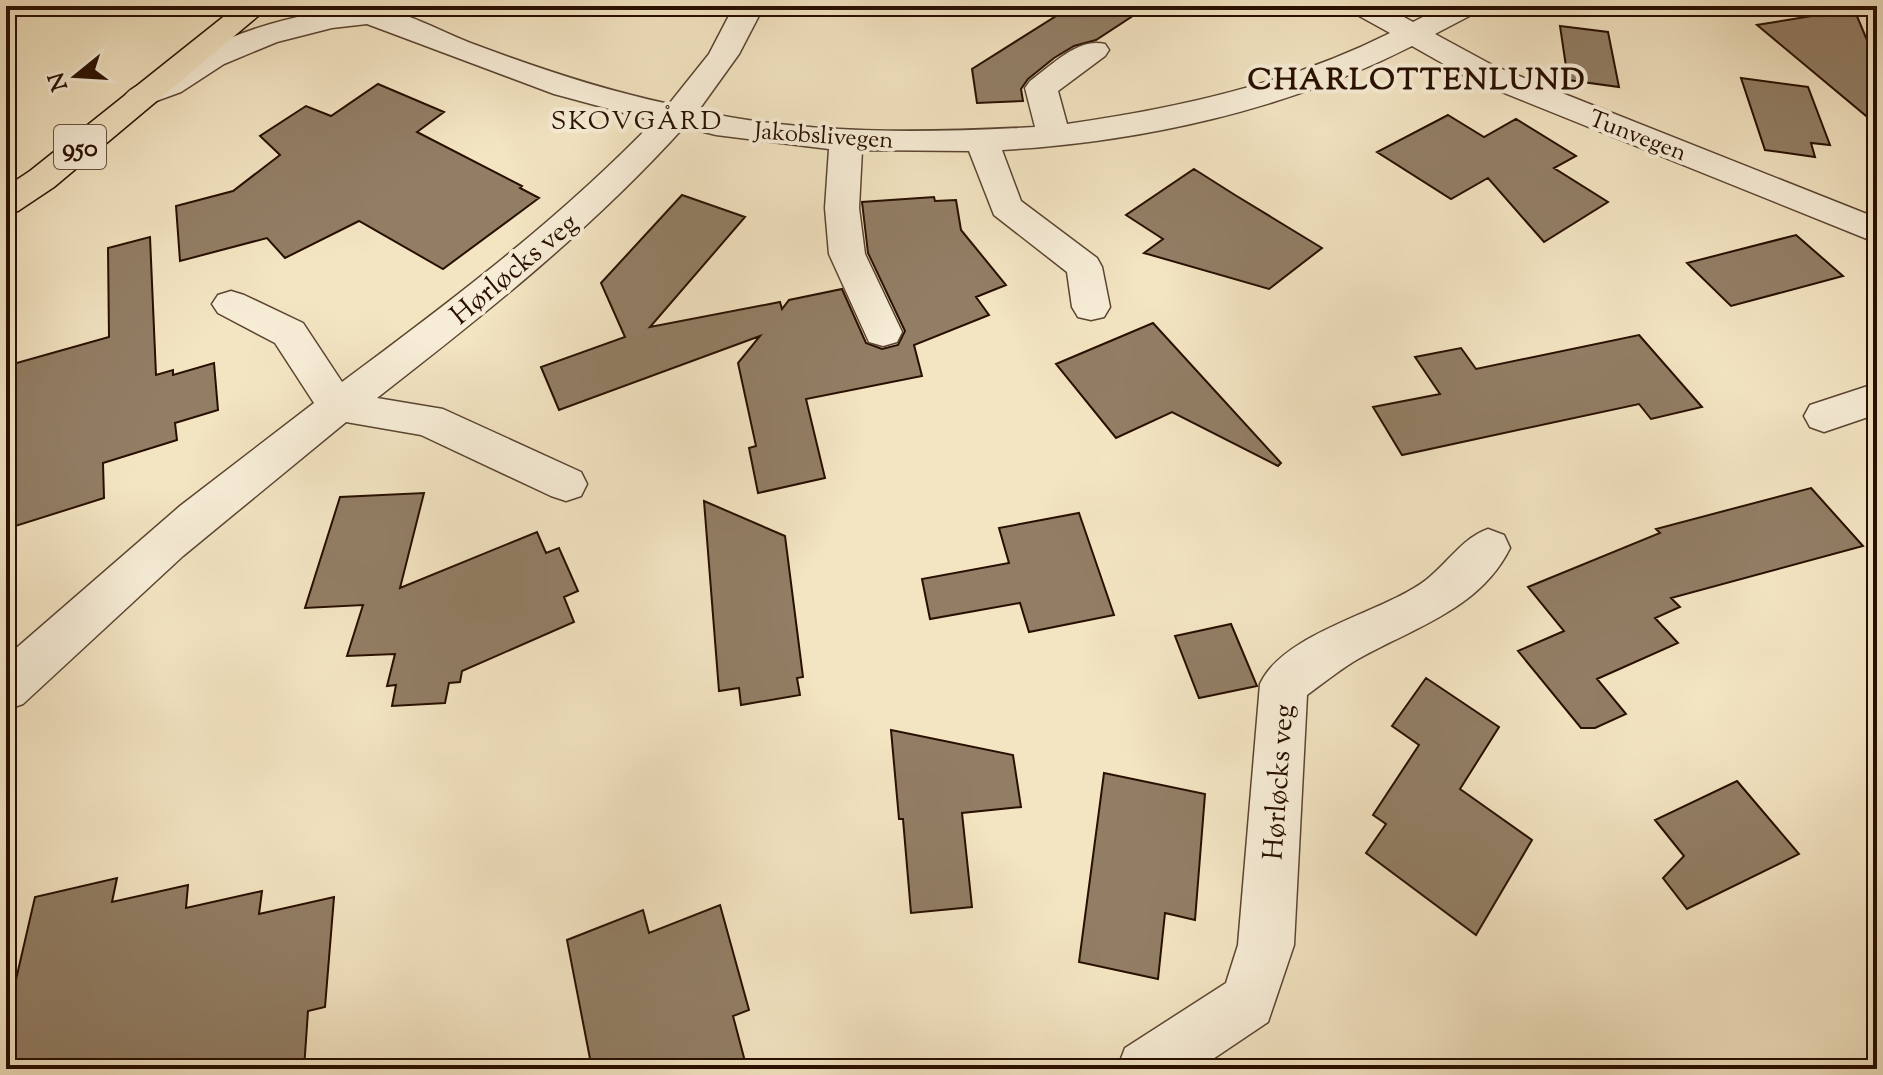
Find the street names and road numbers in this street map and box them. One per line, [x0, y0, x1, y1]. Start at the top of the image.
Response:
street label: Tunvegen [1584, 103, 1691, 171]
street label: Jakobslivegen [751, 115, 895, 159]
road number: 950 [54, 125, 106, 169]
street label: Hørløcks veg [442, 205, 588, 336]
street label: Hørløcks veg [1255, 703, 1305, 861]

